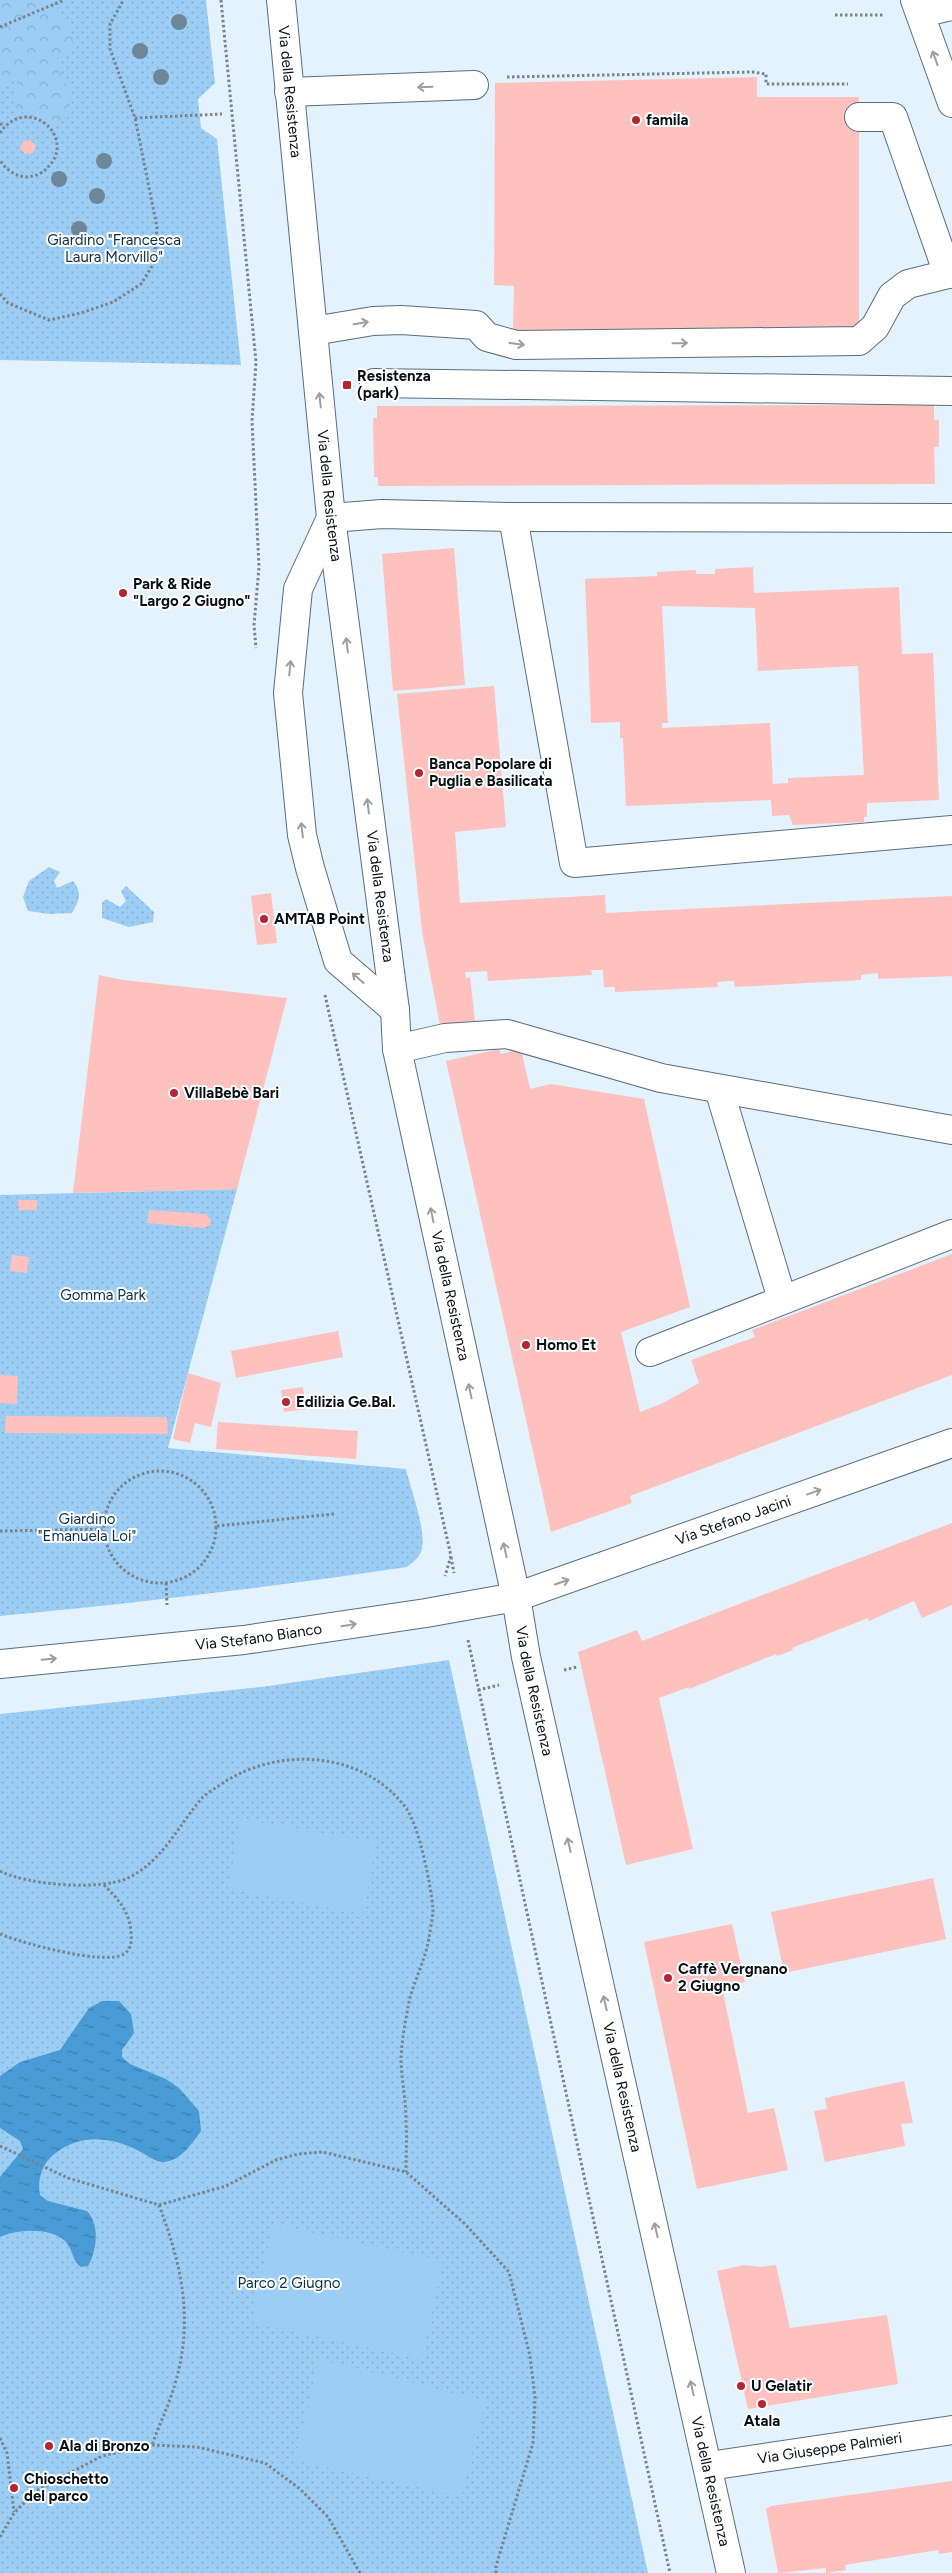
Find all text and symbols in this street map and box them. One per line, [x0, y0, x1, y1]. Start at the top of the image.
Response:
street label: Via della Resistenza [275, 25, 305, 158]
one-way arrow [930, 50, 940, 66]
one-way arrow [418, 82, 434, 92]
place label: famila [646, 111, 688, 129]
marker: famila [630, 114, 642, 126]
park label: Giardino "Francesca Laura Morvillo" [47, 231, 181, 266]
one-way arrow [353, 318, 369, 328]
one-way arrow [671, 338, 687, 348]
one-way arrow [509, 339, 525, 349]
place label: Resistenza (park) [357, 367, 431, 402]
marker: Resistenza (park) [341, 379, 353, 391]
one-way arrow [315, 392, 324, 408]
street label: Via della Resistenza [314, 429, 346, 563]
place label: Park & Ride "Largo 2 Giugno" [133, 575, 251, 610]
marker: Park & Ride "Largo 2 Giugno" [117, 587, 129, 599]
one-way arrow [342, 637, 352, 653]
one-way arrow [286, 661, 295, 677]
place label: Banca Popolare di Puglia e Basilicata [429, 755, 552, 790]
marker: Banca Popolare di Puglia e Basilicata [413, 767, 425, 779]
one-way arrow [363, 798, 373, 814]
one-way arrow [297, 822, 307, 838]
street label: Via della Resistenza [363, 830, 398, 963]
place label: AMTAB Point [274, 910, 365, 928]
marker: AMTAB Point [258, 913, 270, 925]
one-way arrow [352, 973, 365, 984]
place label: VillaBebè Bari [184, 1084, 279, 1102]
marker: VillaBebè Bari [168, 1087, 180, 1099]
one-way arrow [427, 1207, 437, 1223]
street label: Via della Resistenza [428, 1229, 473, 1362]
park label: Gomma Park [60, 1286, 146, 1304]
place label: Homo Et [536, 1336, 596, 1354]
marker: Homo Et [520, 1339, 532, 1351]
one-way arrow [465, 1383, 475, 1399]
place label: Edilizia Ge.Bal. [296, 1393, 396, 1411]
marker: Edilizia Ge.Bal. [280, 1396, 292, 1408]
one-way arrow [806, 1487, 821, 1496]
street label: Via Stefano Jacini [673, 1492, 793, 1549]
park label: Giardino "Emanuela Loi" [38, 1510, 136, 1545]
one-way arrow [500, 1542, 509, 1558]
one-way arrow [554, 1576, 570, 1586]
street label: Via Stefano Bianco [194, 1620, 323, 1654]
one-way arrow [341, 1620, 357, 1630]
street label: Via della Resistenza [512, 1624, 557, 1758]
one-way arrow [40, 1655, 56, 1664]
one-way arrow [564, 1837, 573, 1853]
place label: Caffè Vergnano 2 Giugno [678, 1960, 788, 1995]
marker: Caffè Vergnano 2 Giugno [662, 1972, 674, 1984]
one-way arrow [600, 1996, 609, 2012]
street label: Via della Resistenza [599, 2020, 646, 2154]
one-way arrow [651, 2222, 660, 2238]
park label: Parco 2 Giugno [238, 2274, 341, 2292]
place label: U Gelatir [751, 2377, 812, 2395]
marker: U Gelatir [735, 2380, 747, 2392]
one-way arrow [687, 2381, 696, 2397]
marker: Atala [756, 2398, 768, 2410]
place label: Atala [744, 2412, 780, 2430]
street label: Via della Resistenza [687, 2415, 734, 2548]
street label: Via Giuseppe Palmieri [756, 2429, 903, 2468]
place label: Ala di Bronzo [59, 2437, 150, 2455]
marker: Ala di Bronzo [43, 2440, 55, 2452]
place label: Chioschetto del parco [24, 2470, 109, 2505]
marker: Chioschetto del parco [8, 2482, 20, 2494]

